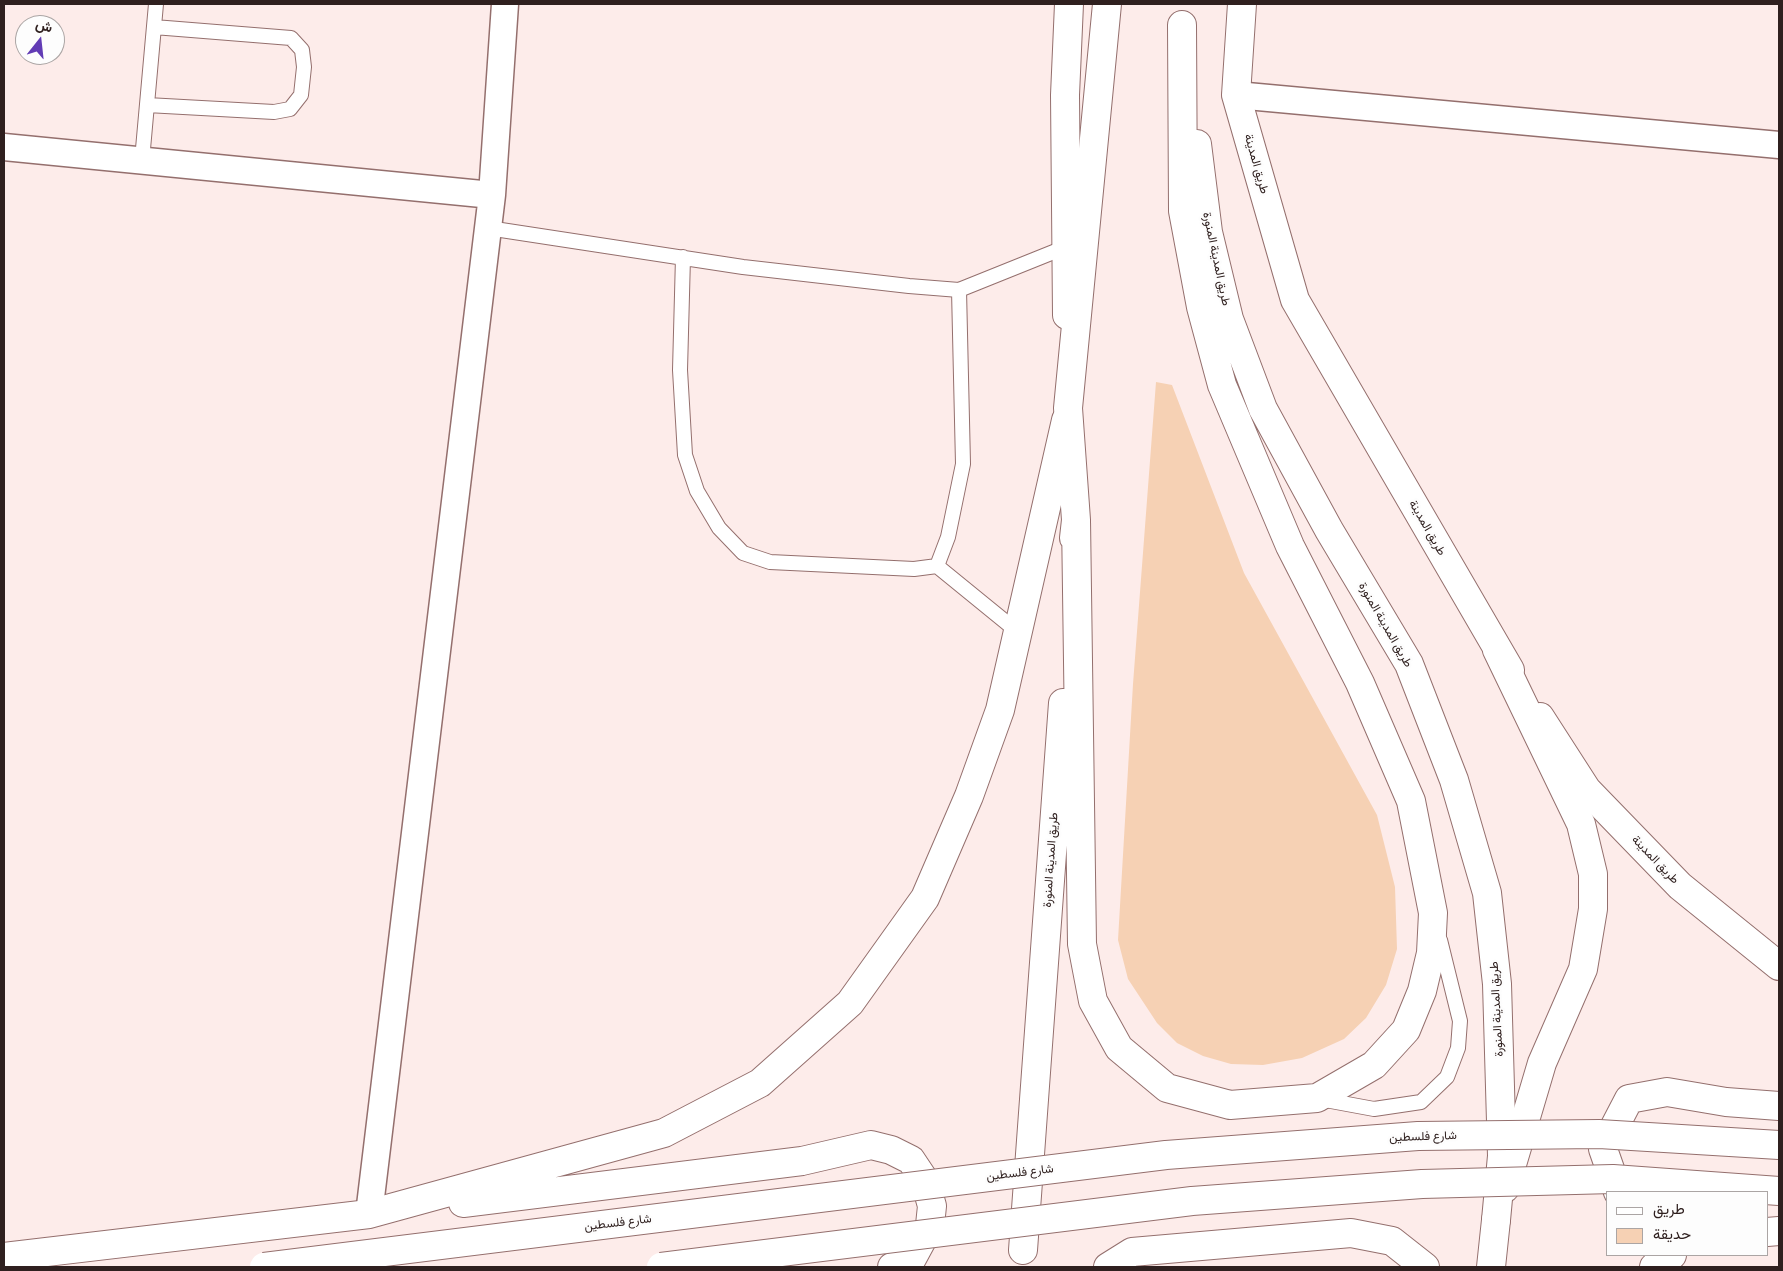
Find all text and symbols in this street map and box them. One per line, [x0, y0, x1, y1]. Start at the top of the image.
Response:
north arrow [15, 15, 65, 65]
text: ش [34, 16, 54, 37]
street label: طريق المدينة [1241, 132, 1271, 196]
street label: طريق المدينة المنورة [1199, 211, 1233, 307]
street label: طريق المدينة [1405, 498, 1449, 558]
street label: طريق المدينة المنورة [1355, 580, 1415, 670]
street label: طريق المدينة المنورة [1040, 812, 1062, 908]
street label: طريق المدينة [1628, 833, 1682, 887]
street label: طريق المدينة المنورة [1487, 961, 1507, 1057]
street label: شارع فلسطين [1389, 1129, 1457, 1145]
street label: شارع فلسطين [986, 1162, 1054, 1184]
legend [1606, 1191, 1768, 1256]
text: طريق [1653, 1200, 1685, 1218]
street label: شارع فلسطين [584, 1212, 652, 1234]
text: حديقة [1653, 1225, 1691, 1243]

